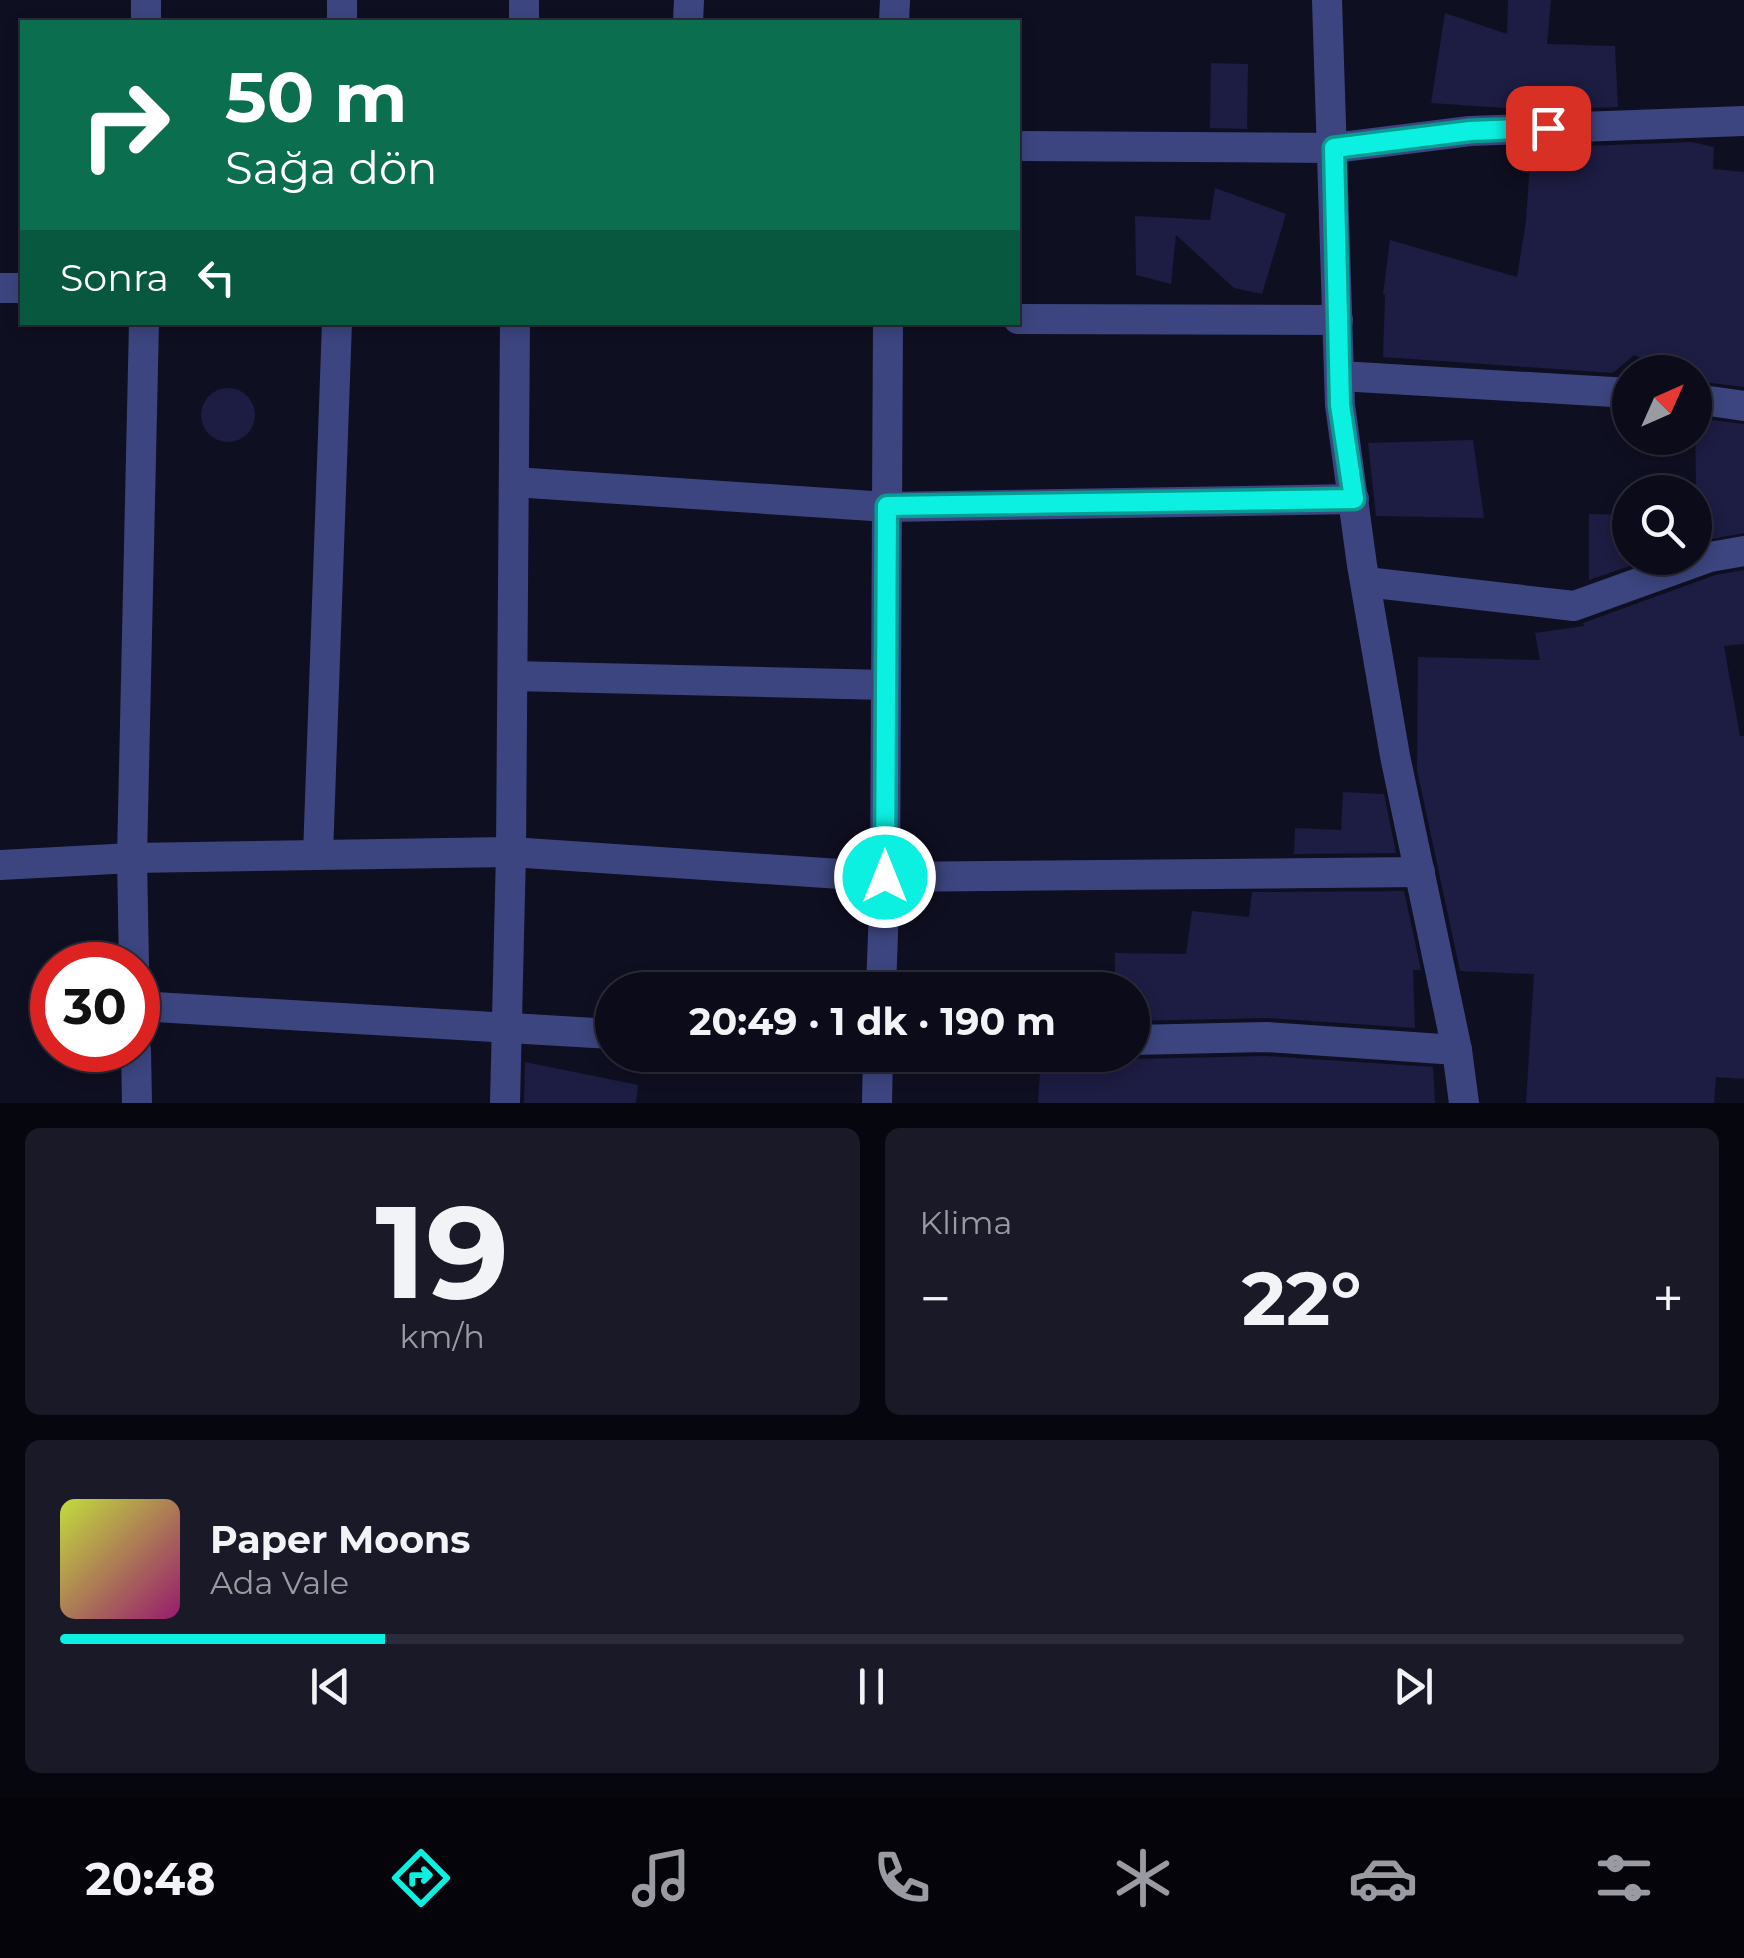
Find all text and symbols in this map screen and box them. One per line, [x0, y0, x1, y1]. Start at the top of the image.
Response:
text: 50 m [225, 54, 407, 140]
icon: right [60, 60, 190, 190]
pin [1506, 86, 1591, 171]
icon: arrive [1521, 101, 1576, 156]
text: Sağa dön [225, 140, 438, 195]
icon: left [189, 250, 244, 305]
text: Sonra [60, 254, 169, 301]
north arrow [1612, 355, 1712, 455]
map controls [1612, 355, 1712, 575]
button: search [1612, 475, 1712, 575]
position arrow [833, 825, 937, 929]
speed limit sign: 30 [30, 942, 160, 1072]
text: 20:49 · 1 dk · 190 m [689, 998, 1056, 1045]
text: 19 [375, 1172, 509, 1331]
text: Klima [920, 1203, 1012, 1242]
text: 22° [1242, 1252, 1362, 1344]
text: − [920, 1265, 951, 1332]
text: + [1652, 1265, 1684, 1332]
text: km/h [400, 1317, 485, 1356]
text: Paper Moons [210, 1516, 471, 1563]
text: Ada Vale [210, 1563, 349, 1602]
icon: previous [303, 1659, 358, 1714]
icon: pause [844, 1659, 899, 1714]
icon: next [1386, 1659, 1441, 1714]
icon: directions [386, 1843, 456, 1913]
icon: music [626, 1843, 696, 1913]
icon: phone [867, 1843, 937, 1913]
icon: climate [1108, 1843, 1178, 1913]
icon: car [1348, 1843, 1418, 1913]
icon: filters [1589, 1843, 1659, 1913]
text: 20:48 [85, 1851, 215, 1906]

